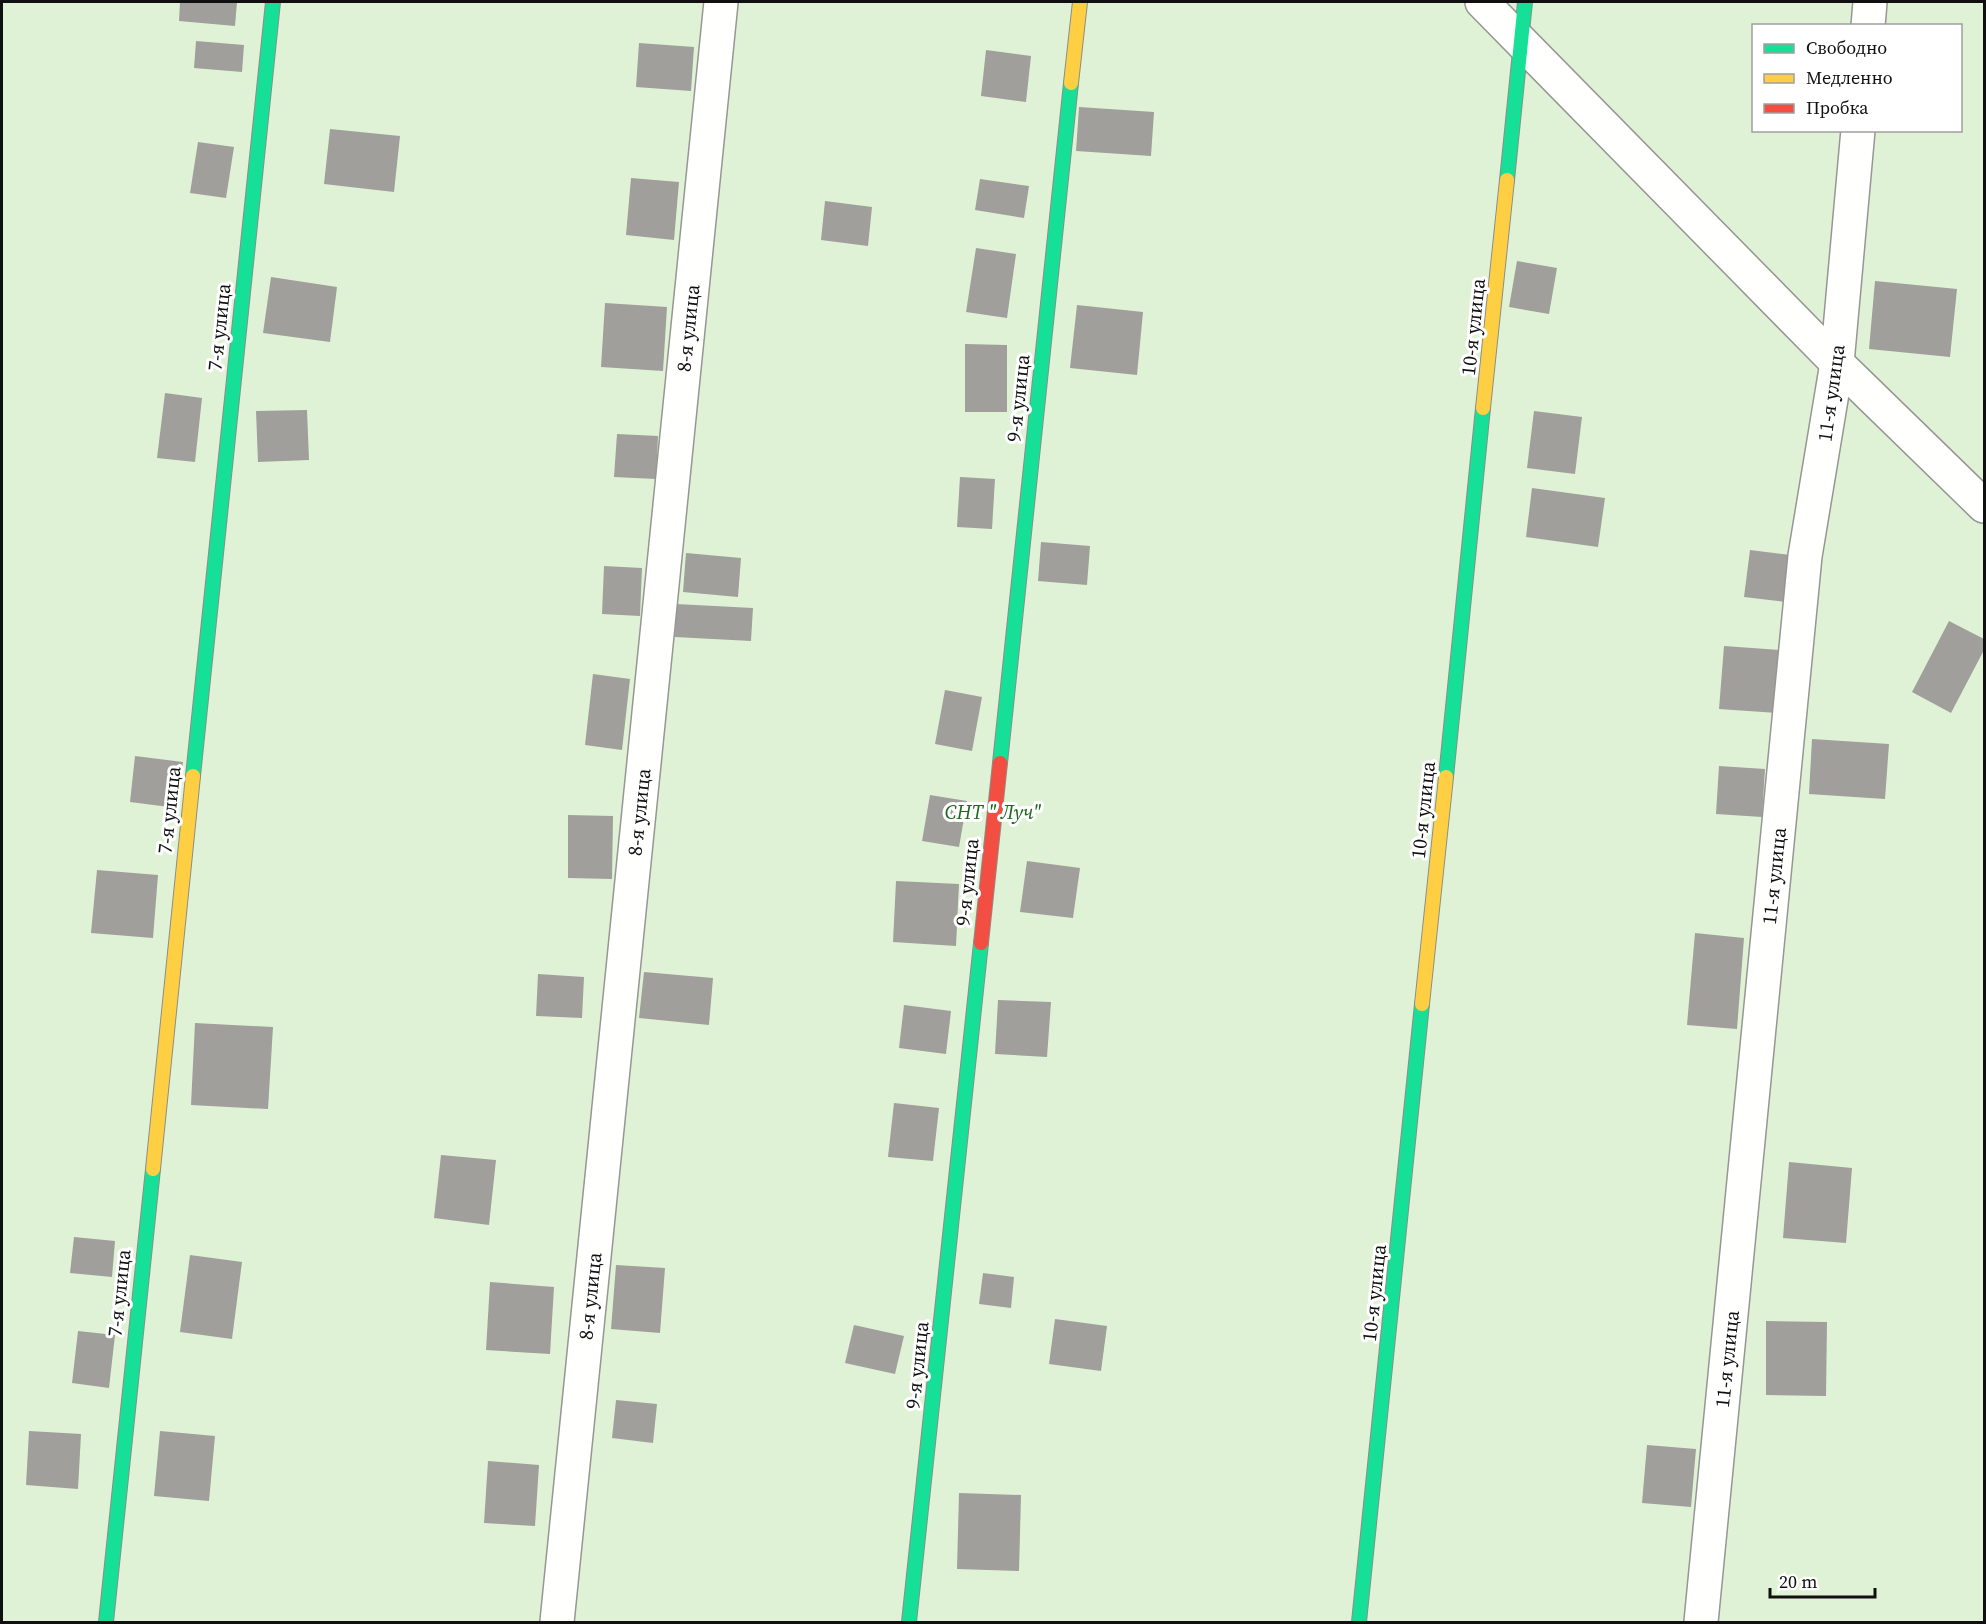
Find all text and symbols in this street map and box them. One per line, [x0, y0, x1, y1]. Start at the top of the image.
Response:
legend [1752, 24, 1962, 132]
text: Свободно [1806, 35, 1887, 60]
text: Медленно [1806, 65, 1893, 90]
text: Пробка [1806, 95, 1869, 120]
street label: 10-я улица [1454, 276, 1492, 377]
street label: 7-я улица [200, 281, 238, 372]
street label: 8-я улица [669, 282, 707, 373]
street label: 11-я улица [1810, 342, 1852, 443]
street label: 9-я улица [999, 352, 1037, 443]
street label: 10-я улица [1404, 759, 1442, 860]
street label: 7-я улица [150, 764, 188, 855]
street label: 8-я улица [620, 766, 658, 857]
park label: СНТ " Луч" [945, 798, 1042, 826]
street label: 11-я улица [1755, 825, 1793, 926]
street label: 9-я улица [948, 836, 986, 927]
street label: 10-я улица [1355, 1242, 1393, 1343]
street label: 7-я улица [100, 1247, 138, 1338]
street label: 8-я улица [571, 1250, 609, 1341]
street label: 11-я улица [1708, 1308, 1746, 1409]
street label: 9-я улица [898, 1319, 936, 1410]
scale bar [1770, 1561, 1875, 1599]
text: 20 m [1779, 1569, 1817, 1594]

